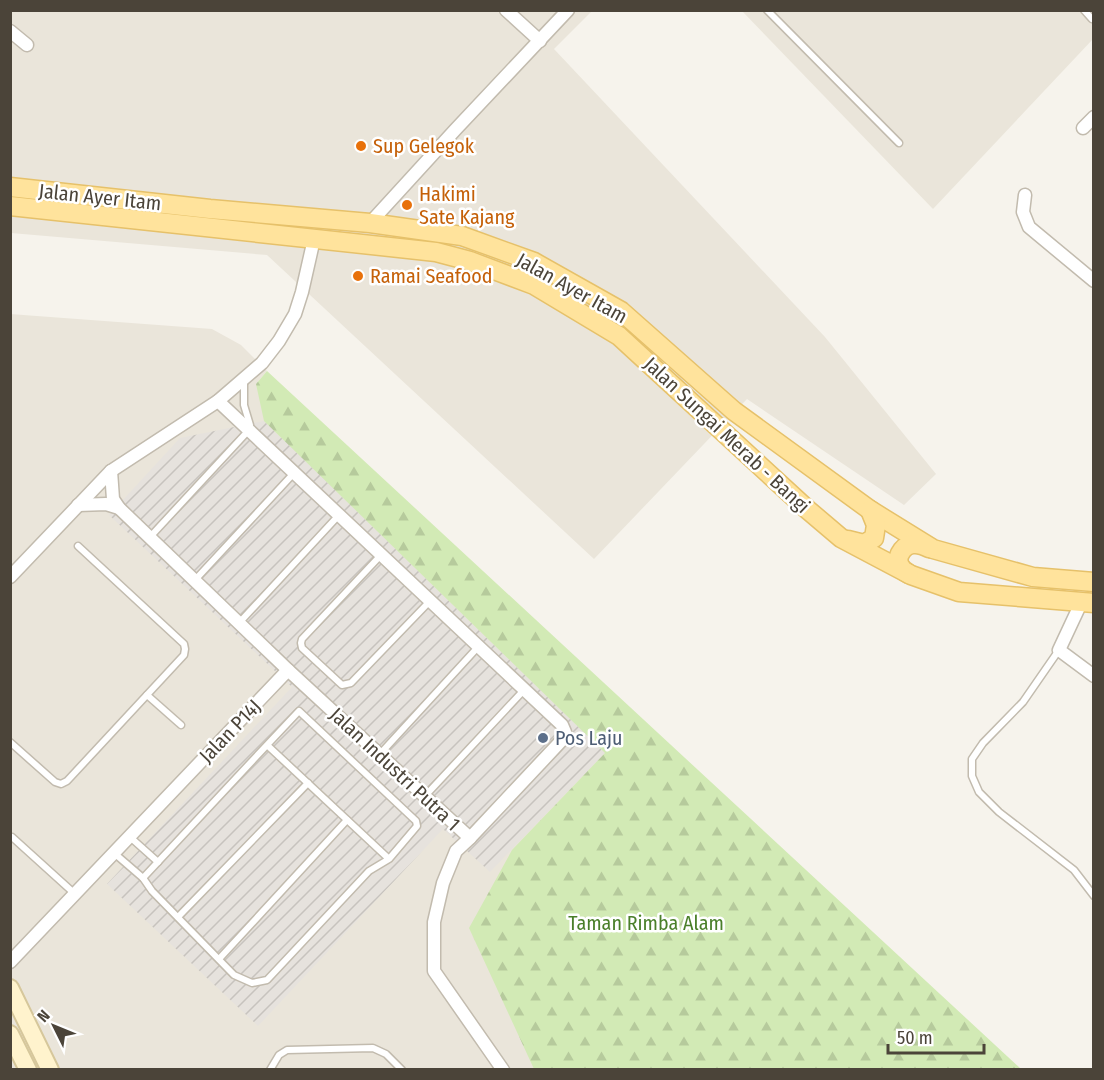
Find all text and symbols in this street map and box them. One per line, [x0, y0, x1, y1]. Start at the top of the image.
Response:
place label: Sup Gelegok [373, 134, 475, 158]
marker: Sup Gelegok [354, 139, 368, 153]
street label: Jalan Ayer Itam [38, 179, 162, 215]
place label: Hakimi Sate Kajang [419, 182, 515, 229]
marker: Hakimi Sate Kajang [400, 198, 414, 212]
street label: Jalan Ayer Itam [512, 248, 632, 328]
place label: Ramai Seafood [370, 264, 493, 288]
marker: Ramai Seafood [351, 269, 365, 283]
street label: Jalan Sungai Merab - Bangi [639, 352, 815, 518]
street label: Jalan P14J [194, 694, 266, 768]
street label: Jalan Industri Putra 1 [325, 702, 465, 836]
place label: Pos Laju [555, 726, 622, 750]
marker: Pos Laju [536, 731, 550, 745]
park label: Taman Rimba Alam [568, 911, 724, 935]
north arrow [24, 996, 84, 1056]
text: N [33, 1006, 54, 1026]
scale bar [888, 1017, 984, 1055]
text: 50 m [897, 1027, 933, 1049]

